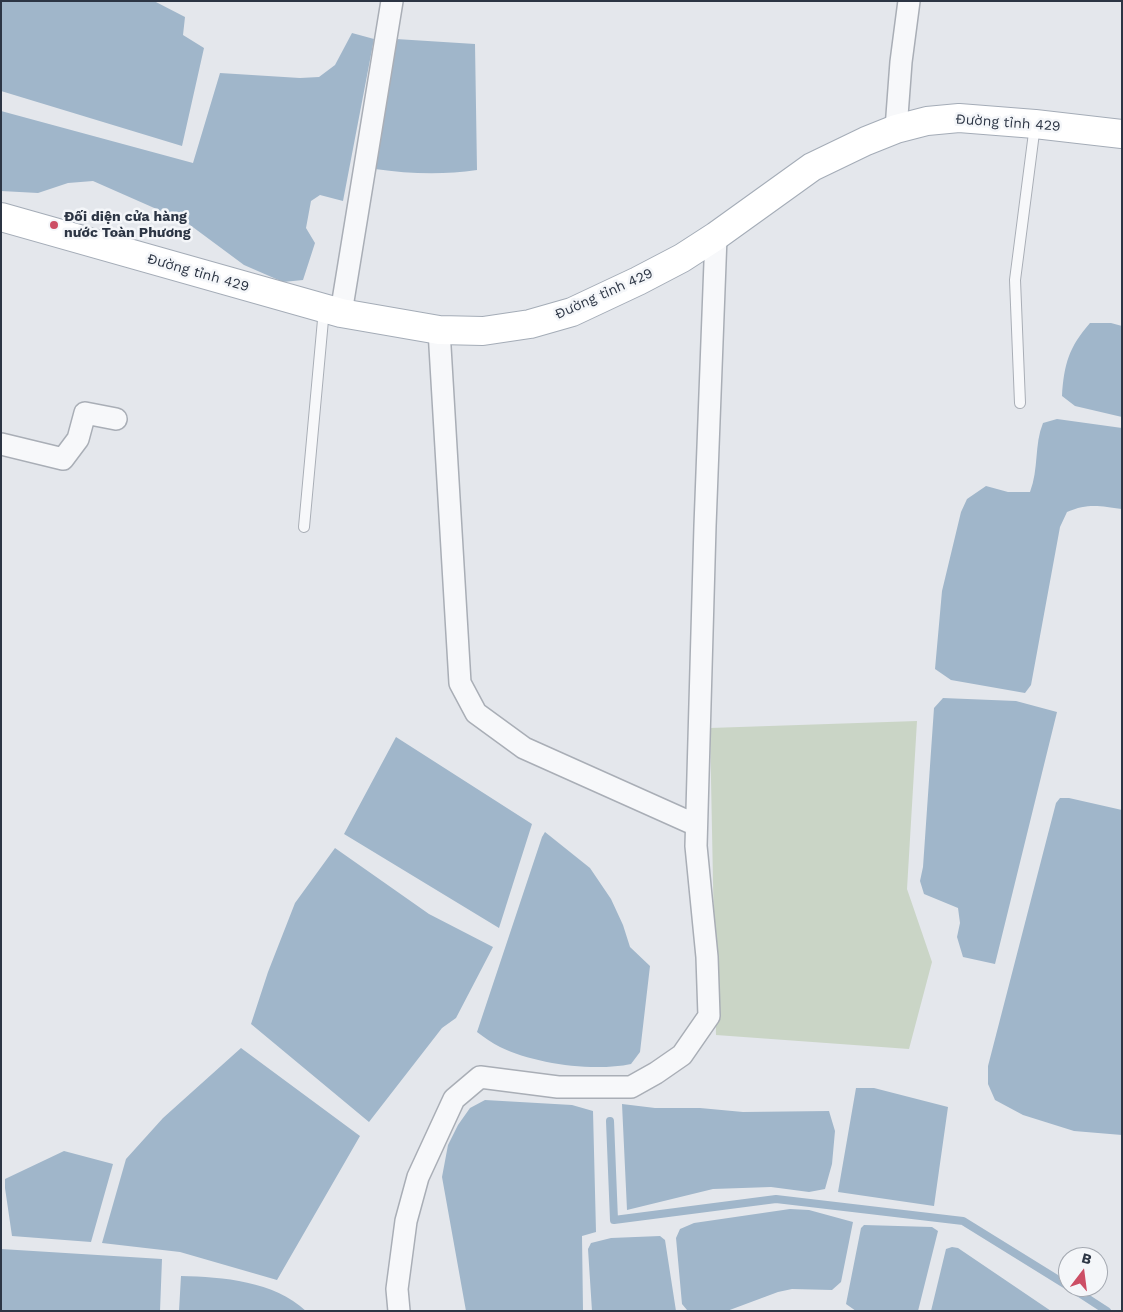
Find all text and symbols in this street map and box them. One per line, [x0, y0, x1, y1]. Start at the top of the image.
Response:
street label: Đường tỉnh 429 [955, 111, 1061, 135]
place label: Đối diện cửa hàng nước Toàn Phương [64, 209, 191, 242]
marker: Đối diện cửa hàng nước Toàn Phương [48, 219, 60, 231]
street label: Đường tỉnh 429 [145, 250, 251, 296]
street label: Đường tỉnh 429 [552, 265, 656, 323]
north arrow [1058, 1247, 1108, 1297]
text: B [1080, 1250, 1093, 1267]

